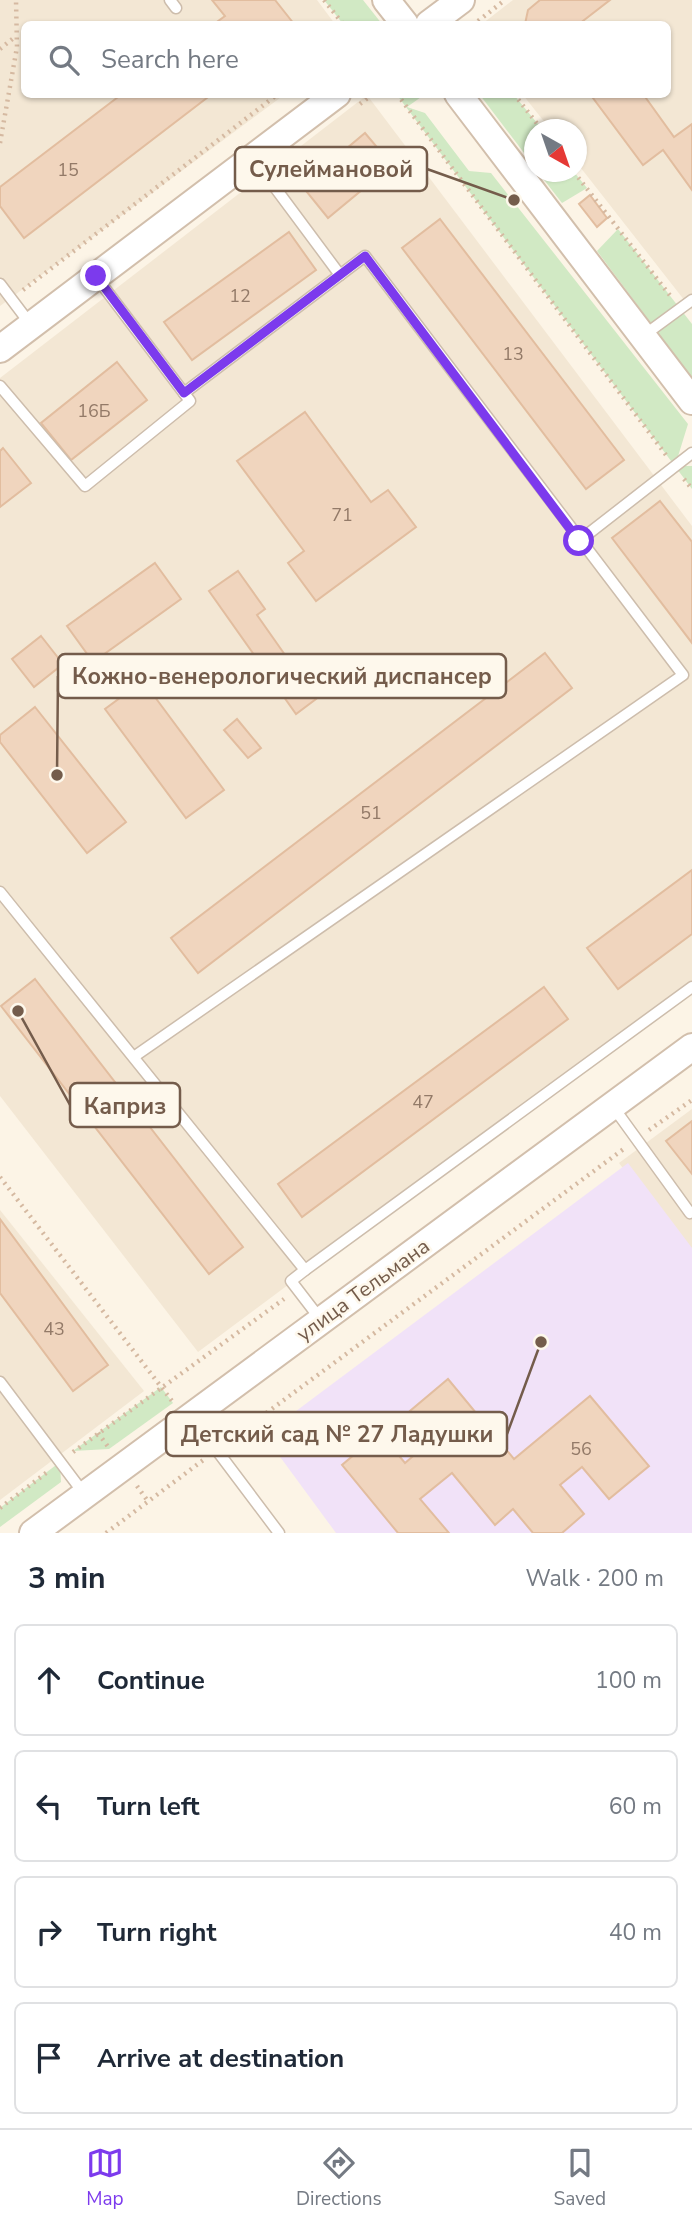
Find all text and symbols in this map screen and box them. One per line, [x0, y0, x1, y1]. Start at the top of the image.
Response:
search box [21, 21, 671, 98]
icon: search [45, 41, 83, 79]
text: Search here [101, 42, 239, 77]
north arrow [524, 119, 587, 182]
callout: Сулеймановой [235, 147, 427, 191]
text: Сулеймановой [249, 154, 413, 185]
house number: 15 [57, 158, 79, 182]
route end [80, 260, 111, 291]
house number: 12 [229, 284, 251, 308]
house number: 13 [502, 342, 524, 366]
house number: 16Б [77, 399, 111, 423]
house number: 71 [331, 503, 353, 527]
route start [563, 525, 594, 556]
callout: Кожно-венерологический диспансер [58, 654, 506, 698]
text: Кожно-венерологический диспансер [72, 661, 492, 692]
house number: 51 [360, 801, 382, 825]
callout: Каприз [70, 1083, 180, 1127]
house number: 47 [412, 1090, 434, 1114]
text: Каприз [84, 1091, 166, 1122]
street label: улица Тельмана [291, 1232, 435, 1348]
house number: 43 [43, 1317, 65, 1341]
callout: Детский сад № 27 Ладушки [166, 1412, 507, 1456]
text: Детский сад № 27 Ладушки [181, 1419, 493, 1450]
house number: 56 [570, 1437, 592, 1461]
text: 3 min [28, 1558, 106, 1599]
text: Walk · 200 m [525, 1563, 664, 1594]
icon: ahead [30, 1661, 68, 1699]
text: Continue [97, 1663, 205, 1698]
text: 100 m [595, 1665, 662, 1696]
icon: left [30, 1787, 68, 1825]
text: Turn left [97, 1789, 200, 1824]
text: 60 m [609, 1791, 662, 1822]
icon: right [30, 1913, 68, 1951]
text: Turn right [97, 1915, 216, 1950]
text: 40 m [609, 1917, 662, 1948]
icon: arrive [30, 2039, 68, 2077]
text: Arrive at destination [97, 2041, 344, 2076]
tab: Map [86, 2144, 124, 2212]
tab: Directions [296, 2144, 382, 2212]
tab: Saved [554, 2144, 606, 2212]

